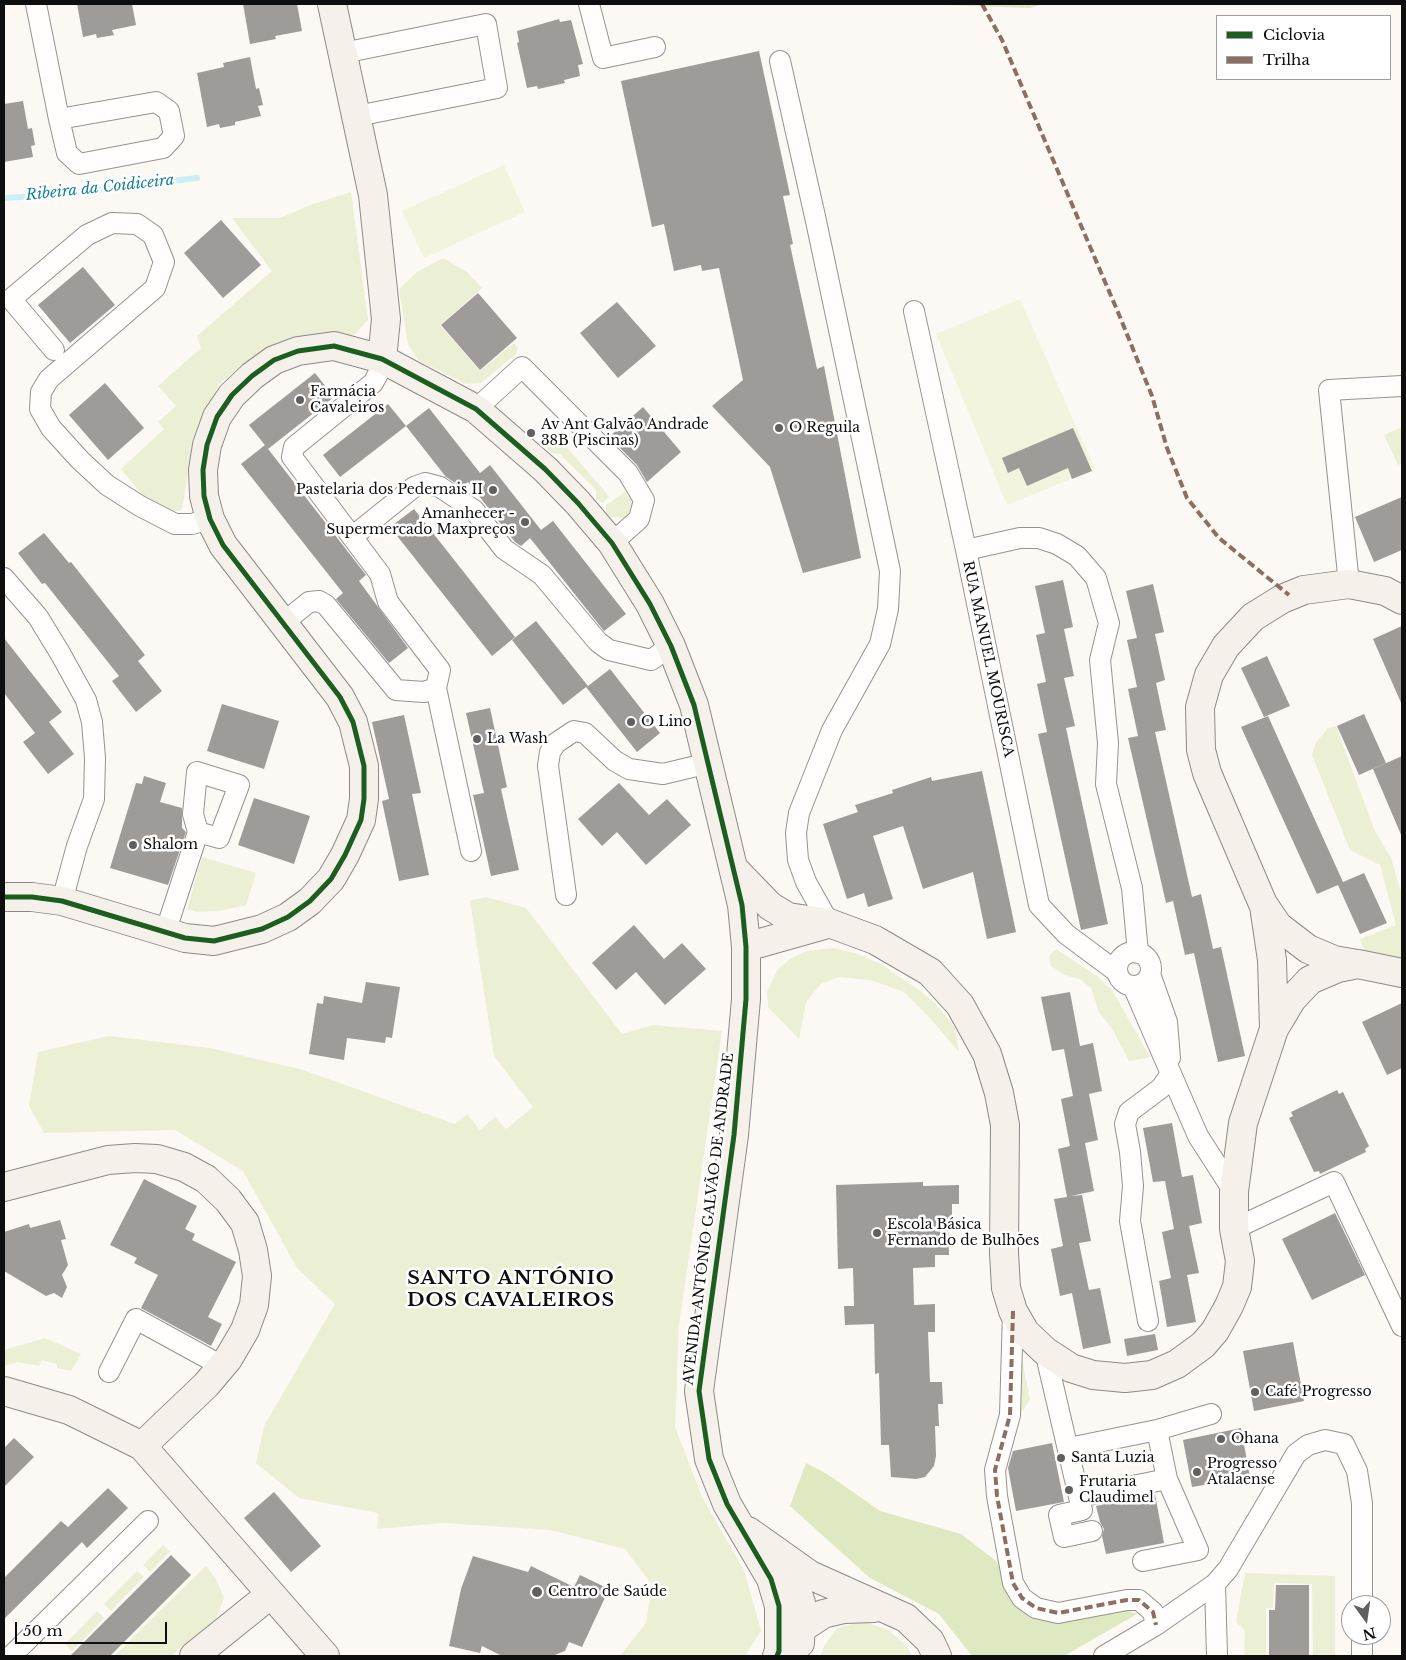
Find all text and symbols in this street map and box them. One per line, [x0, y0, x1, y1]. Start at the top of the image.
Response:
legend [1216, 15, 1391, 80]
text: Ciclovia [1263, 25, 1325, 44]
text: Trilha [1263, 50, 1310, 69]
water label: Ribeira da Coidiceira [25, 171, 175, 205]
place label: Farmácia Cavaleiros [310, 384, 384, 417]
marker: Farmácia Cavaleiros [294, 394, 306, 406]
place label: Av Ant Galvão Andrade 38B (Piscinas) [541, 417, 709, 450]
place label: O Reguila [789, 420, 860, 436]
marker: O Reguila [773, 422, 785, 434]
marker: Av Ant Galvão Andrade 38B (Piscinas) [525, 427, 537, 439]
place label: Pastelaria dos Pedernais II [296, 482, 483, 498]
marker: Pastelaria dos Pedernais II [487, 484, 499, 496]
place label: Amanhecer - Supermercado Maxpreços [326, 506, 515, 538]
marker: Amanhecer - Supermercado Maxpreços [519, 516, 531, 528]
street label: RUA MANUEL MOURISCA [959, 559, 1017, 759]
place label: O Lino [641, 714, 692, 730]
marker: O Lino [625, 716, 637, 728]
place label: La Wash [487, 731, 548, 747]
marker: La Wash [471, 733, 483, 745]
place label: Shalom [143, 837, 198, 853]
marker: Shalom [127, 839, 139, 851]
street label: AVENIDA ANTÓNIO GALVÃO DE ANDRADE [680, 1052, 738, 1386]
place label: Escola Básica Fernando de Bulhões [887, 1217, 1039, 1250]
marker: Escola Básica Fernando de Bulhões [871, 1227, 883, 1239]
district label: SANTO ANTÓNIO DOS CAVALEIROS [405, 1268, 617, 1312]
place label: Café Progresso [1265, 1384, 1372, 1400]
marker: Café Progresso [1249, 1386, 1261, 1398]
place label: Ohana [1231, 1431, 1279, 1447]
marker: Ohana [1215, 1433, 1227, 1445]
place label: Santa Luzia [1071, 1450, 1154, 1466]
marker: Santa Luzia [1055, 1452, 1067, 1464]
place label: Progresso Atalaense [1207, 1456, 1277, 1488]
marker: Progresso Atalaense [1191, 1466, 1203, 1478]
place label: Frutaria Claudimel [1079, 1474, 1154, 1506]
marker: Frutaria Claudimel [1063, 1484, 1075, 1496]
place label: Centro de Saúde [548, 1584, 667, 1600]
marker: Centro de Saúde [530, 1585, 544, 1599]
north arrow [1341, 1595, 1391, 1645]
scale bar [18, 1612, 170, 1644]
text: 50 m [23, 1621, 63, 1640]
text: N [1361, 1623, 1378, 1644]

